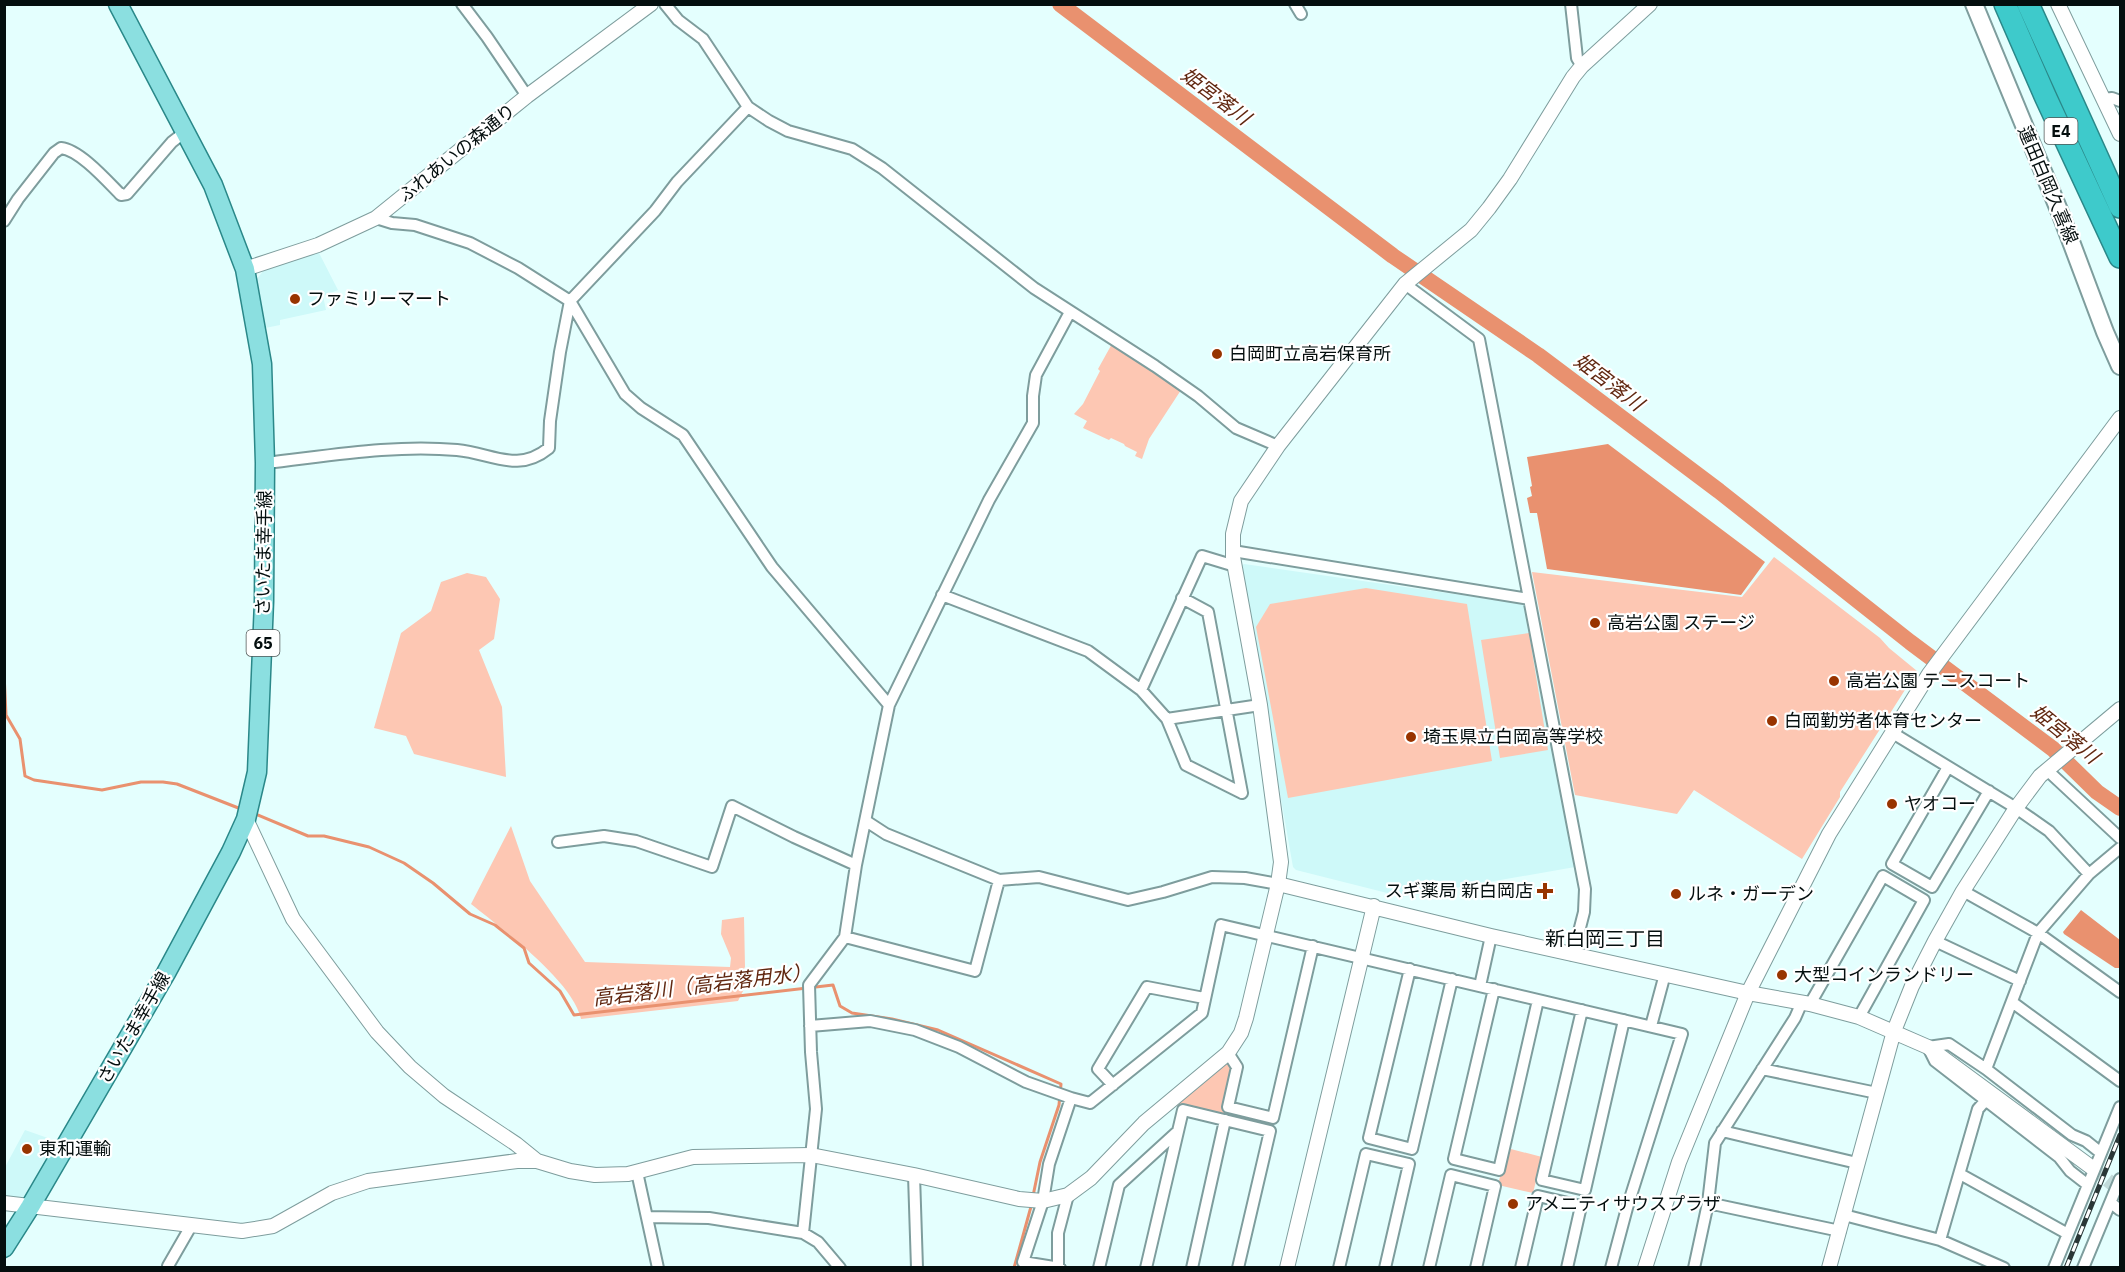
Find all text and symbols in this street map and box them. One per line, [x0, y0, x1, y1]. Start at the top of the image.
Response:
water label: 姫宮落川 [1176, 61, 1258, 132]
street label: ふれあいの森通り [393, 98, 520, 207]
road number: E4 [2044, 118, 2078, 144]
street label: 蓮田白岡久喜線 [2013, 122, 2084, 247]
place label: ファミリーマート [307, 287, 451, 310]
marker: ファミリーマート [288, 292, 302, 306]
place label: 白岡町立高岩保育所 [1229, 342, 1391, 365]
marker: 白岡町立高岩保育所 [1210, 347, 1224, 361]
water label: 姫宮落川 [1569, 347, 1651, 418]
street label: さいたま幸手線 [251, 490, 276, 616]
place label: 高岩公園 ステージ [1607, 611, 1755, 634]
marker: 高岩公園 ステージ [1588, 616, 1602, 630]
road number: 65 [246, 630, 280, 656]
place label: 高岩公園 テニスコート [1846, 669, 2030, 692]
marker: 高岩公園 テニスコート [1827, 674, 1841, 688]
water label: 姫宮落川 [2026, 698, 2106, 771]
place label: 白岡勤労者体育センター [1784, 709, 1982, 732]
marker: 白岡勤労者体育センター [1765, 714, 1779, 728]
place label: 埼玉県立白岡高等学校 [1423, 725, 1603, 748]
marker: 埼玉県立白岡高等学校 [1404, 730, 1418, 744]
place label: ヤオコー [1904, 792, 1976, 815]
marker: ヤオコー [1885, 797, 1899, 811]
place label: スギ薬局 新白岡店 [1385, 879, 1533, 902]
place label: ルネ・ガーデン [1688, 882, 1814, 905]
marker: スギ薬局 新白岡店 [1538, 884, 1552, 898]
marker: ルネ・ガーデン [1669, 887, 1683, 901]
district label: 新白岡三丁目 [1545, 925, 1665, 952]
water label: 高岩落川（高岩落用水） [591, 958, 813, 1011]
place label: 大型コインランドリー [1794, 963, 1974, 986]
street label: さいたま幸手線 [92, 968, 175, 1088]
marker: 大型コインランドリー [1775, 968, 1789, 982]
place label: 東和運輸 [39, 1137, 111, 1160]
marker: 東和運輸 [20, 1142, 34, 1156]
place label: アメニティサウスプラザ [1525, 1192, 1721, 1215]
marker: アメニティサウスプラザ [1506, 1197, 1520, 1211]

